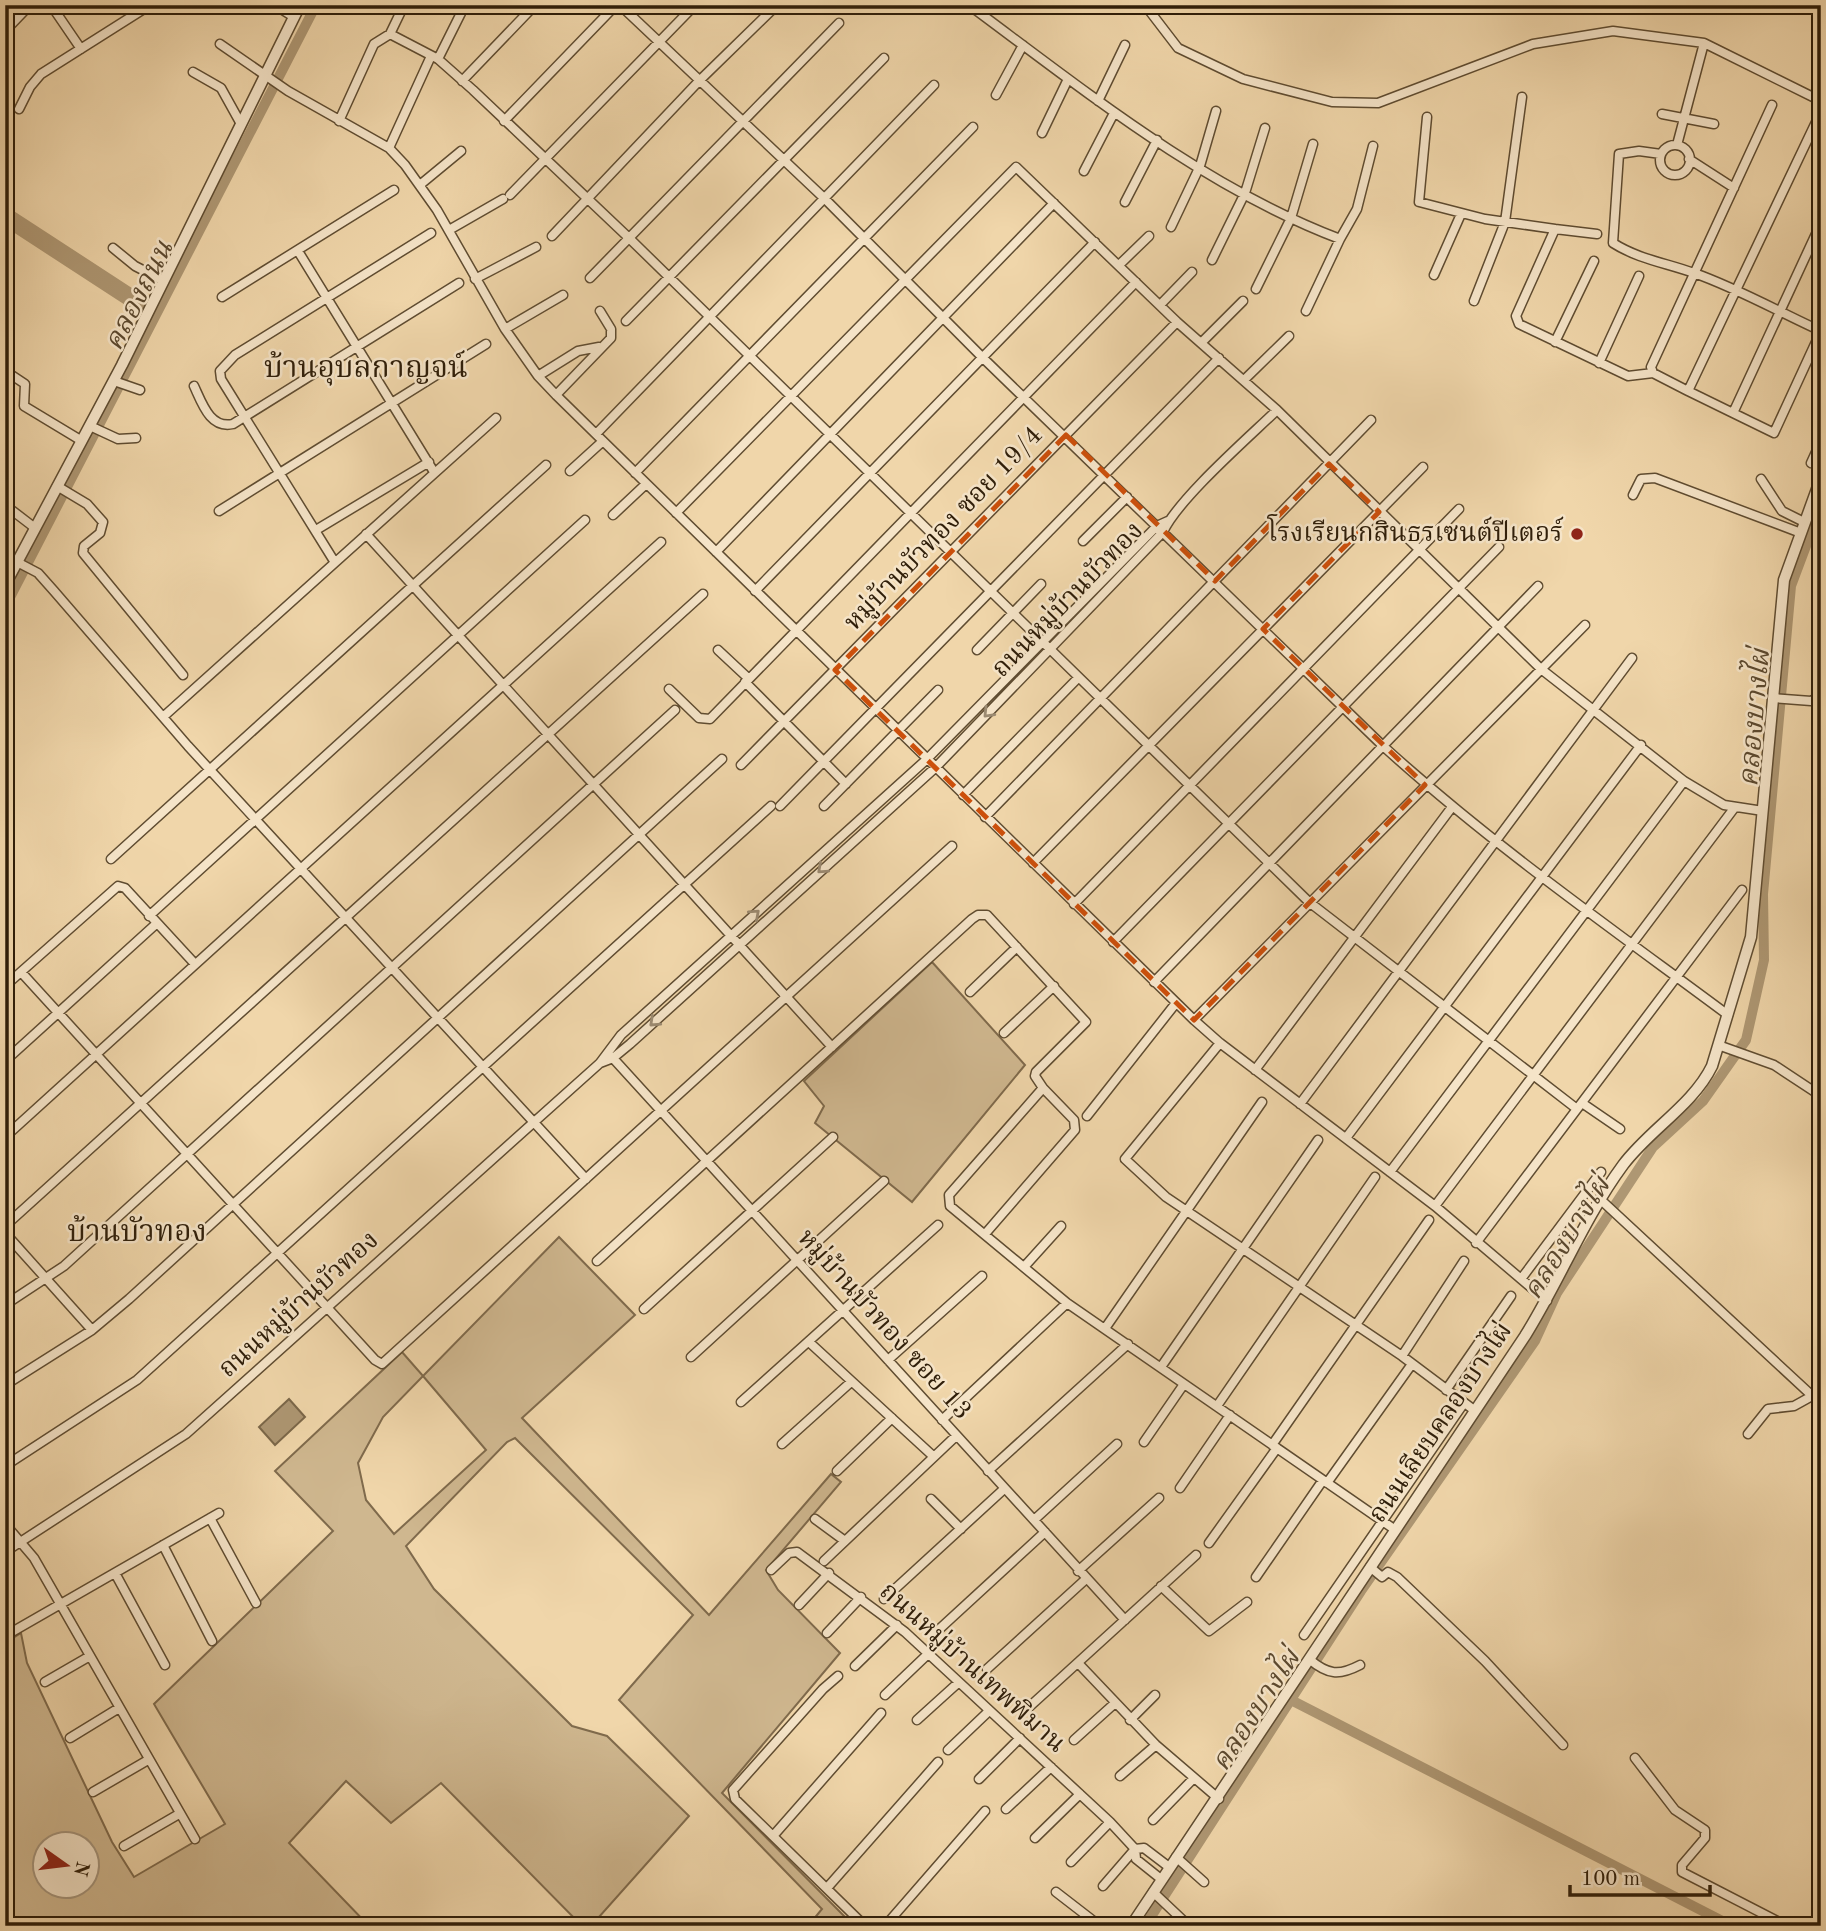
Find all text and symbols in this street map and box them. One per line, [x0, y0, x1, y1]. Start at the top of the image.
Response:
water label: คลองถนน [101, 236, 180, 355]
district label: บ้านอุบลกาญจน์ [264, 350, 468, 386]
street label: หมู่บ้านบัวทอง ซอย 19/4 [837, 419, 1050, 638]
place label: โรงเรียนกสินธรเซนต์ปีเตอร์ [1267, 514, 1563, 547]
street label: ถนนหมู่บ้านบัวทอง [985, 515, 1151, 685]
marker: โรงเรียนกสินธรเซนต์ปีเตอร์ [1569, 526, 1585, 542]
water label: คลองบางไผ่ [1728, 643, 1776, 788]
one-way arrow [983, 705, 996, 718]
one-way arrow [817, 861, 830, 873]
one-way arrow [747, 910, 760, 923]
one-way arrow [649, 1014, 662, 1026]
water label: คลองบางไผ่ [1513, 1165, 1619, 1305]
district label: บ้านบัวทอง [67, 1215, 207, 1248]
street label: หมู่บ้านบัวทอง ซอย 13 [790, 1222, 979, 1427]
street label: ถนนหมู่บ้านบัวทอง [212, 1224, 386, 1385]
street label: ถนนเลียบคลองบางไผ่ [1359, 1315, 1517, 1528]
street label: ถนนหมู่บ้านเทพพิมาน [872, 1575, 1073, 1760]
water label: คลองบางไผ่ [1201, 1638, 1309, 1777]
north arrow [32, 1829, 102, 1899]
scale bar [1570, 1854, 1710, 1898]
text: N [69, 1859, 91, 1878]
text: 100 m [1581, 1869, 1640, 1890]

